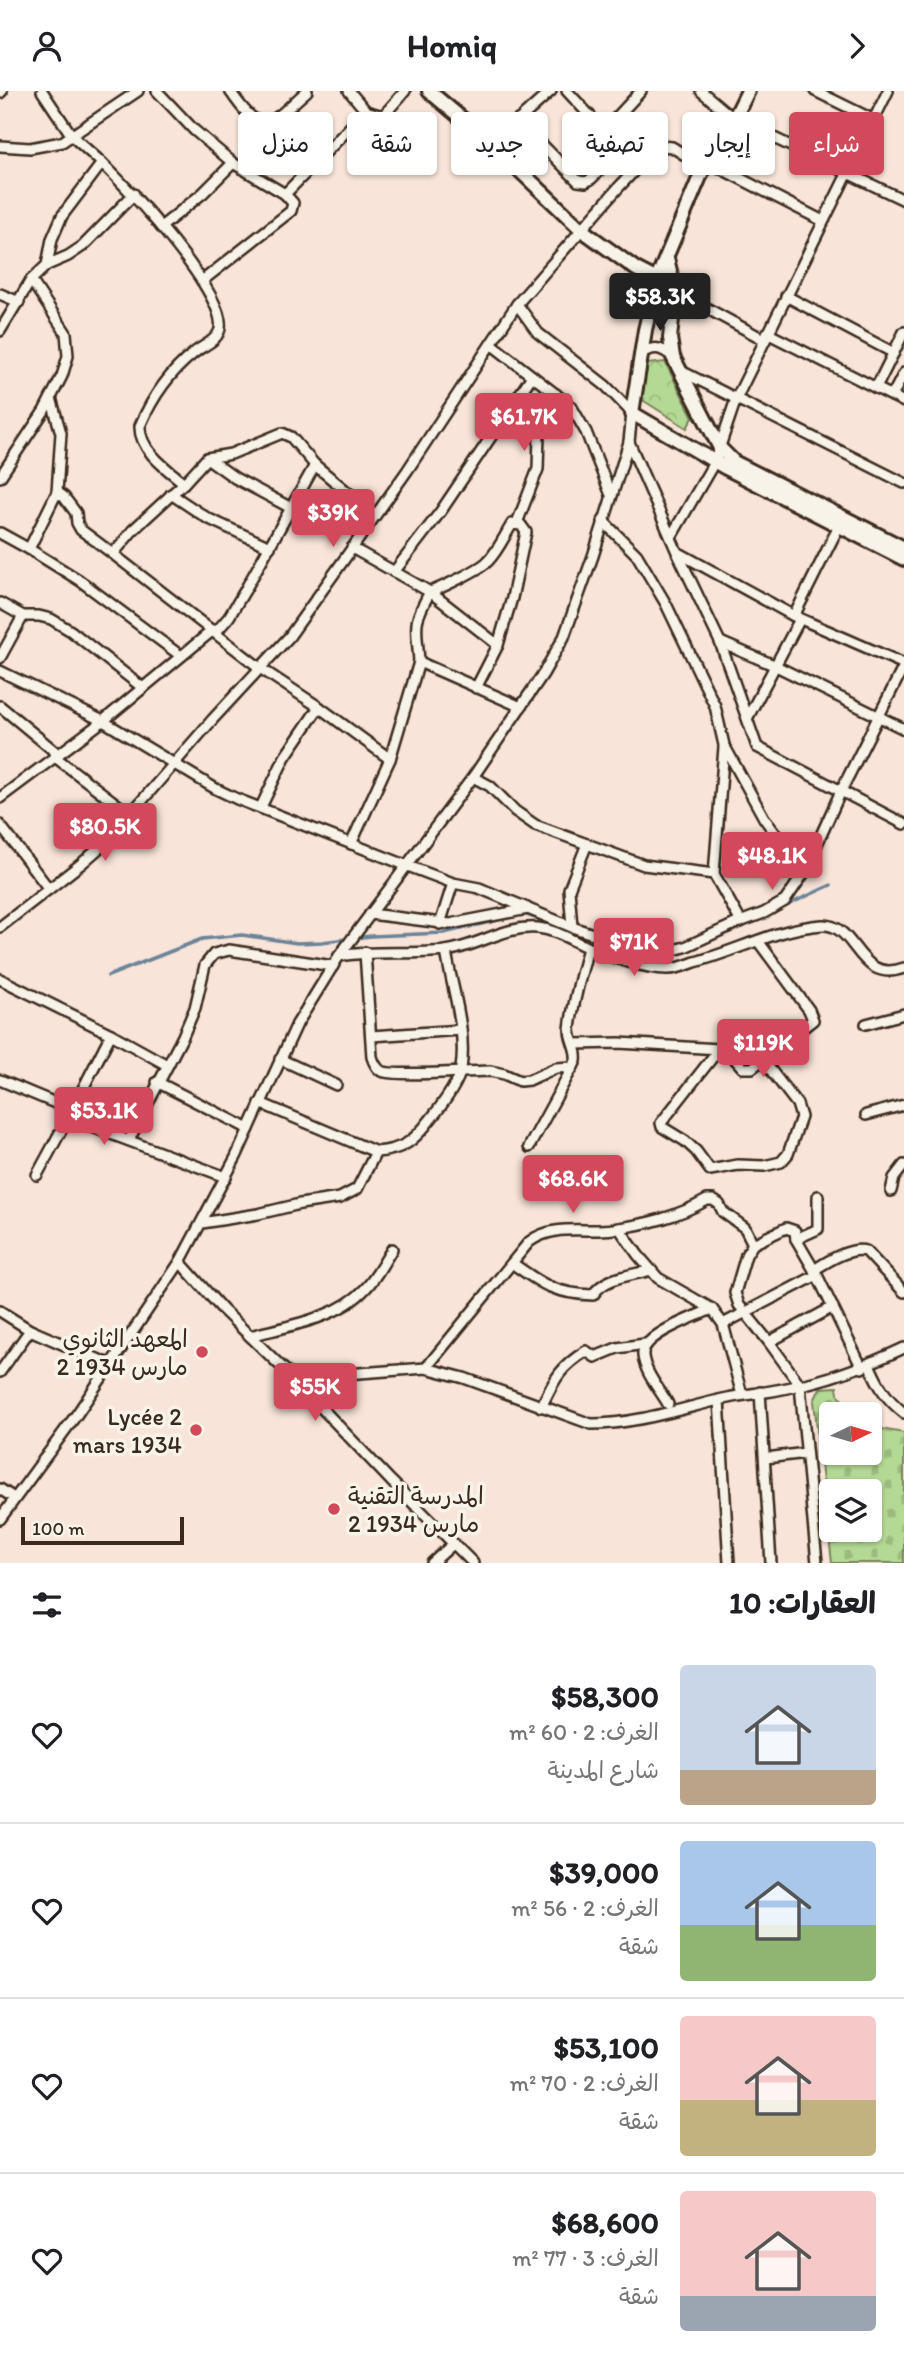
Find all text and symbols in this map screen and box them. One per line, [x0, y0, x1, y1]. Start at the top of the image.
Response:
icon: person [28, 27, 66, 65]
text: Homiq [407, 27, 497, 65]
icon: forward [838, 27, 876, 65]
chip: منزل [238, 112, 333, 175]
chip: شقة [347, 112, 437, 175]
chip: جديد [451, 112, 548, 175]
chip: تصفية [562, 112, 668, 175]
chip: إيجار [682, 112, 775, 175]
chip: شراء [789, 112, 884, 175]
pin: $58.3K [603, 273, 717, 333]
text: $58.3K [625, 282, 695, 310]
pin: $61.7K [467, 393, 581, 453]
text: $61.7K [491, 402, 557, 430]
pin: $39K [292, 489, 374, 549]
text: $39K [308, 498, 358, 526]
pin: $80.5K [48, 803, 162, 863]
text: $80.5K [70, 812, 140, 840]
pin: $48.1K [715, 833, 829, 892]
text: $48.1K [737, 841, 807, 869]
pin: $71K [593, 919, 675, 978]
text: $71K [610, 927, 658, 955]
pin: $119K [714, 1019, 812, 1079]
text: $119K [733, 1028, 793, 1056]
pin: $53.1K [47, 1087, 161, 1147]
text: $53.1K [70, 1096, 138, 1124]
pin: $68.6K [516, 1155, 630, 1215]
text: $68.6K [539, 1164, 607, 1192]
place label: المعهد الثانوي 2 مارس 1934 [57, 1324, 188, 1381]
marker: المعهد الثانوي 2 مارس 1934 [194, 1344, 210, 1360]
pin: $55K [274, 1363, 356, 1423]
text: $55K [290, 1372, 340, 1400]
place label: Lycée 2 mars 1934 [73, 1402, 182, 1459]
north arrow [819, 1402, 882, 1465]
map controls [819, 1402, 882, 1542]
marker: Lycée 2 mars 1934 [188, 1422, 204, 1438]
button: layers [819, 1479, 882, 1542]
place label: المدرسة التقنية 2 مارس 1934 [348, 1481, 484, 1538]
marker: المدرسة التقنية 2 مارس 1934 [326, 1501, 342, 1517]
scale bar [21, 1514, 184, 1546]
text: 100 m [32, 1517, 84, 1540]
text: العقارات: 10 [729, 1584, 876, 1621]
icon: filters [28, 1586, 66, 1624]
text: $58,300 [551, 1678, 659, 1715]
icon: home [736, 1693, 820, 1777]
icon: heart [28, 1716, 66, 1754]
text: الغرف: 2 · 60 m² [509, 1718, 659, 1746]
text: شارع المدينة [547, 1756, 659, 1784]
text: $39,000 [549, 1854, 659, 1891]
icon: home [736, 1869, 820, 1953]
icon: heart [28, 1892, 66, 1930]
text: الغرف: 2 · 56 m² [511, 1894, 659, 1922]
text: شقة [619, 1932, 659, 1960]
text: $53,100 [554, 2029, 659, 2066]
icon: home [736, 2044, 820, 2128]
icon: heart [28, 2067, 66, 2105]
text: الغرف: 2 · 70 m² [510, 2069, 659, 2097]
text: شقة [619, 2107, 659, 2135]
text: $68,600 [552, 2204, 659, 2241]
icon: home [736, 2219, 820, 2303]
icon: heart [28, 2242, 66, 2280]
text: الغرف: 3 · 77 m² [512, 2244, 659, 2272]
text: شقة [619, 2282, 659, 2310]

